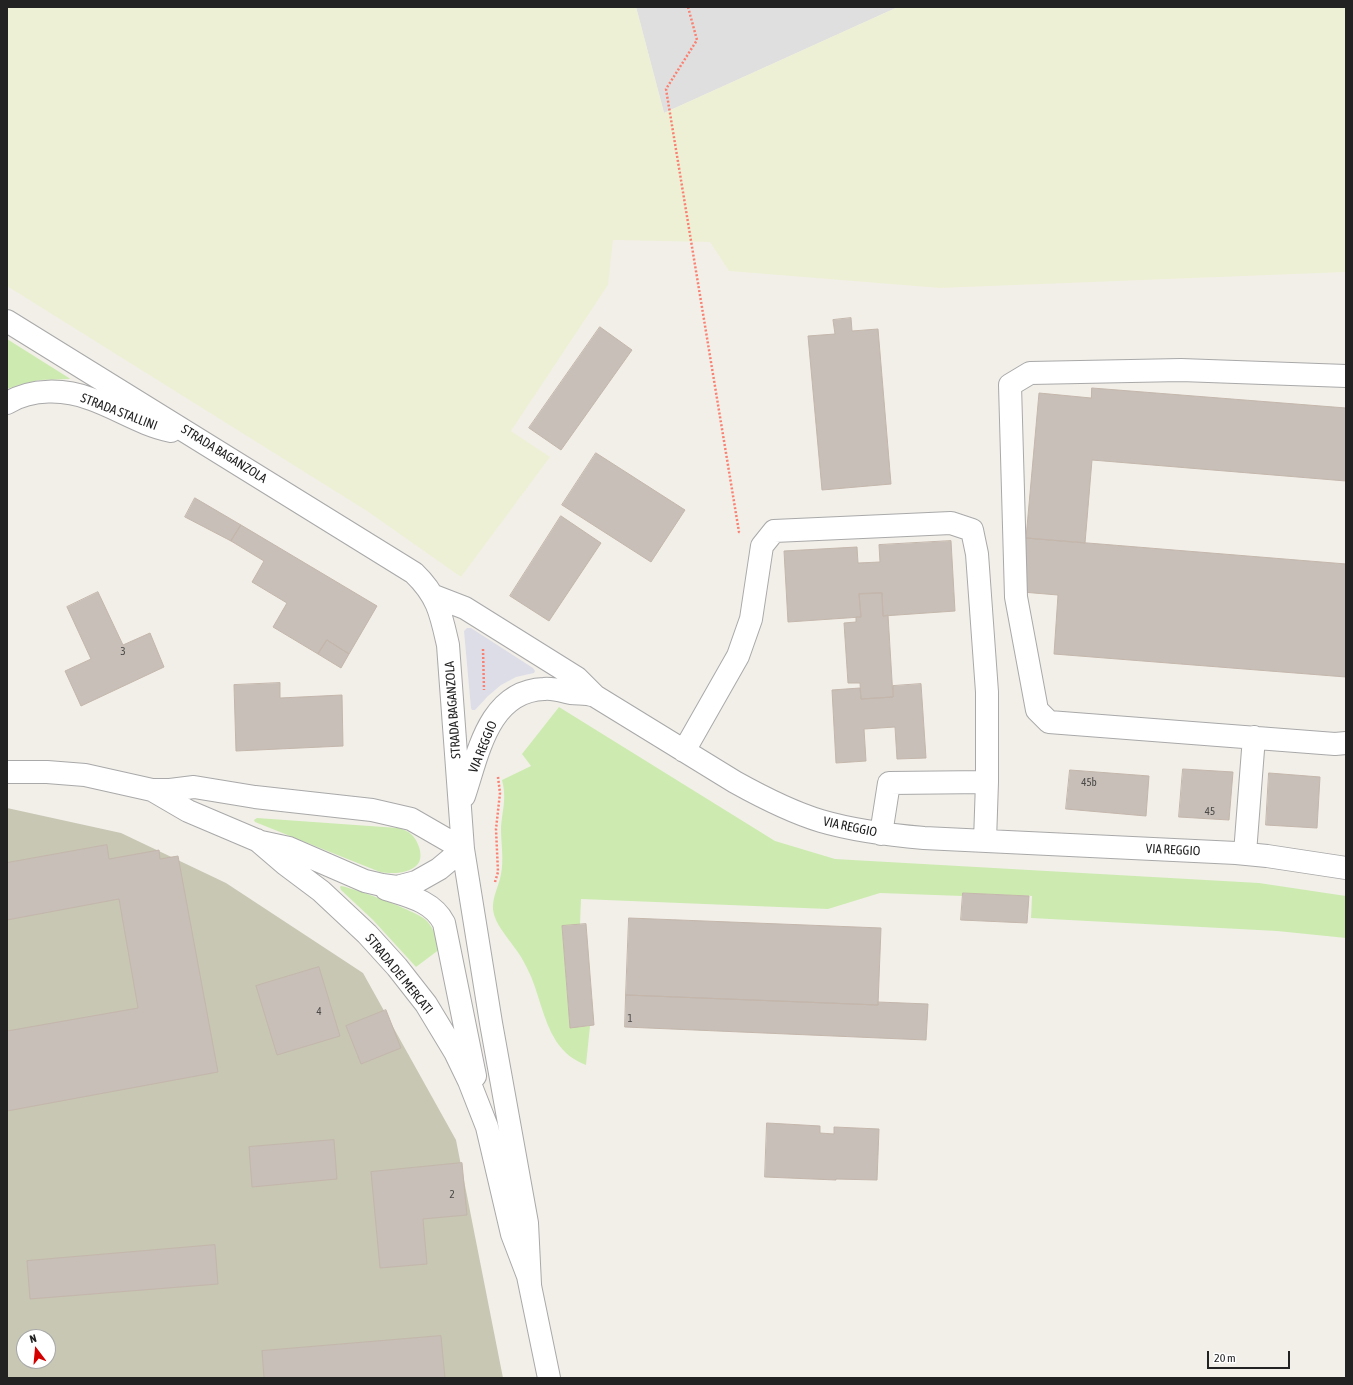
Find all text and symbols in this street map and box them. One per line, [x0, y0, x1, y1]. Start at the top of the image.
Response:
street label: STRADA STALLINI [78, 390, 160, 434]
street label: STRADA BAGANZOLA [178, 421, 270, 487]
house number: 3 [120, 645, 126, 659]
street label: STRADA BAGANZOLA [442, 661, 464, 759]
street label: VIA REGGIO [466, 719, 500, 775]
house number: 45b [1081, 776, 1097, 790]
house number: 45 [1205, 805, 1215, 819]
street label: VIA REGGIO [822, 814, 878, 840]
street label: VIA REGGIO [1145, 841, 1201, 859]
street label: STRADA DEI MERCATI [362, 931, 436, 1017]
house number: 4 [316, 1005, 322, 1019]
house number: 1 [627, 1012, 633, 1026]
house number: 2 [449, 1188, 455, 1202]
north arrow [16, 1329, 56, 1369]
text: N [28, 1332, 38, 1345]
scale bar [1209, 1343, 1292, 1369]
text: 20 m [1214, 1351, 1236, 1365]

